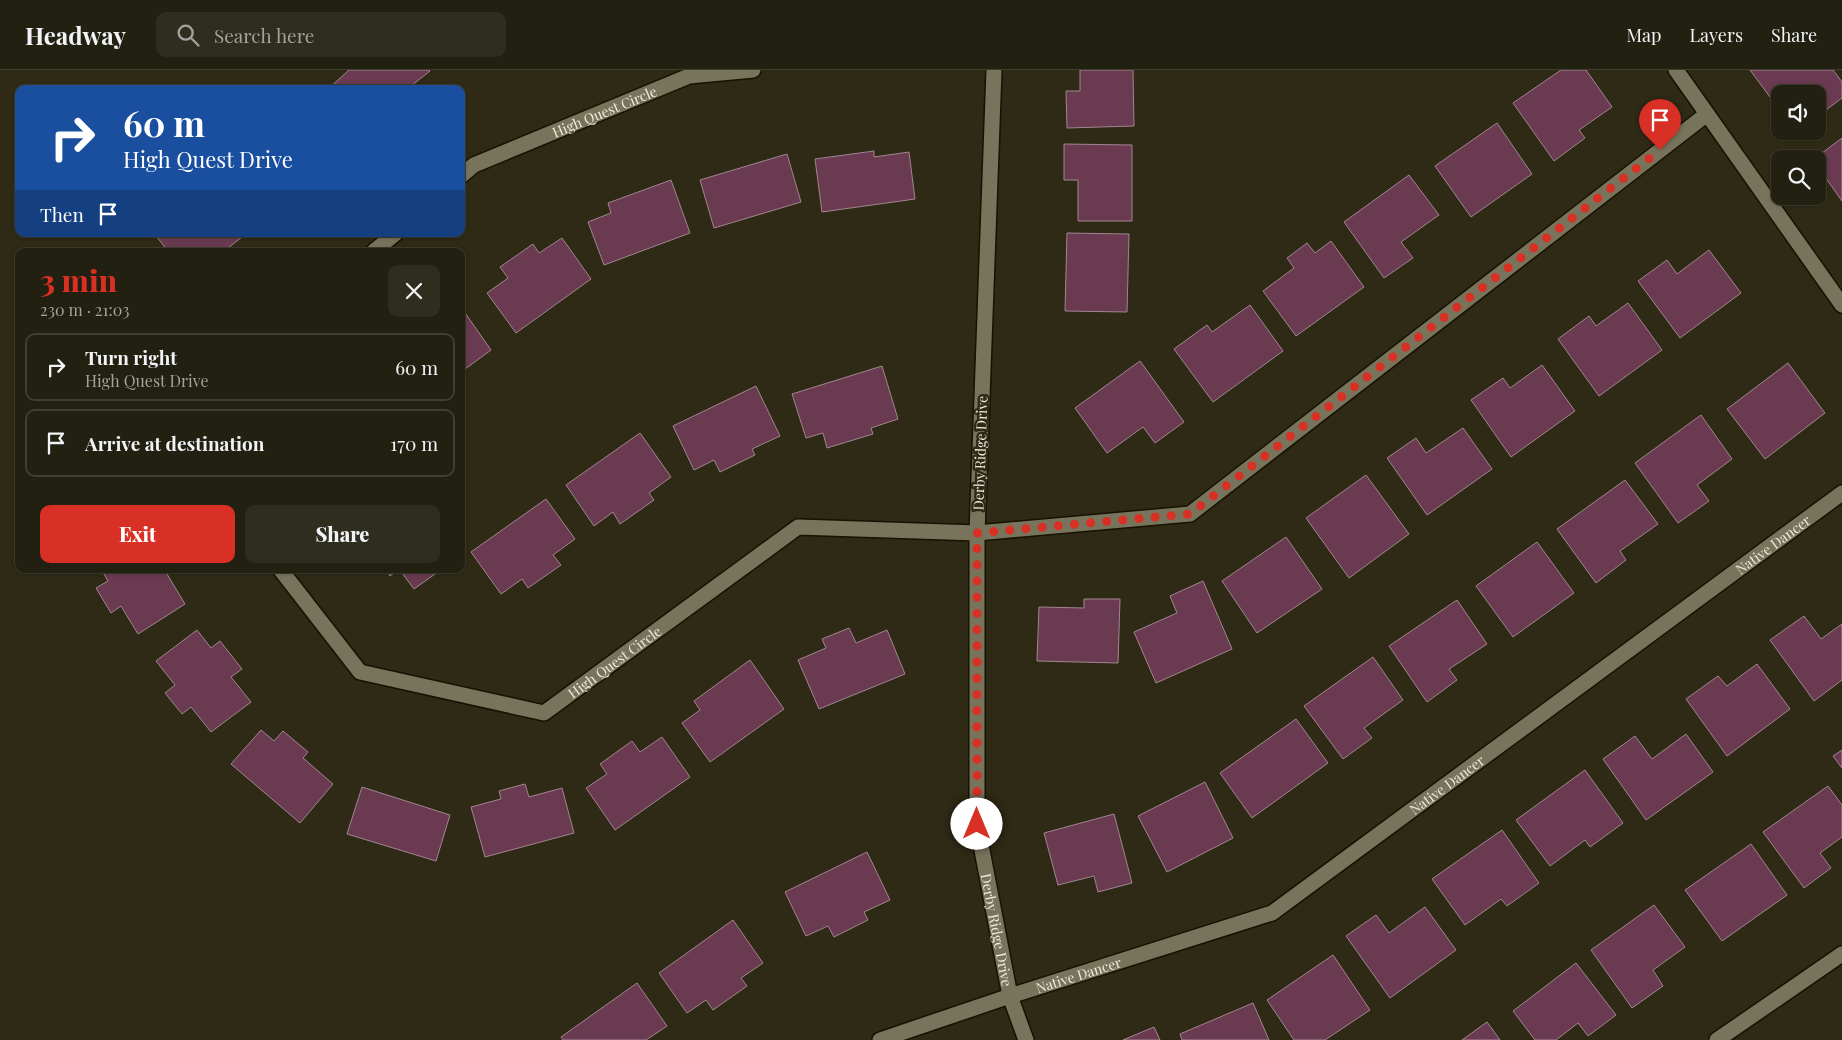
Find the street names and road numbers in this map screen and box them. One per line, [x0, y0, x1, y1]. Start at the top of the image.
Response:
street label: High Quest Circle [549, 81, 659, 141]
street label: Derby Ridge Drive [969, 395, 991, 511]
street label: Native Dancer [1731, 510, 1815, 578]
street label: High Quest Circle [564, 621, 665, 702]
street label: Native Dancer [1405, 750, 1489, 818]
street label: Derby Ridge Drive [977, 872, 1017, 988]
street label: Native Dancer [1033, 952, 1124, 997]

